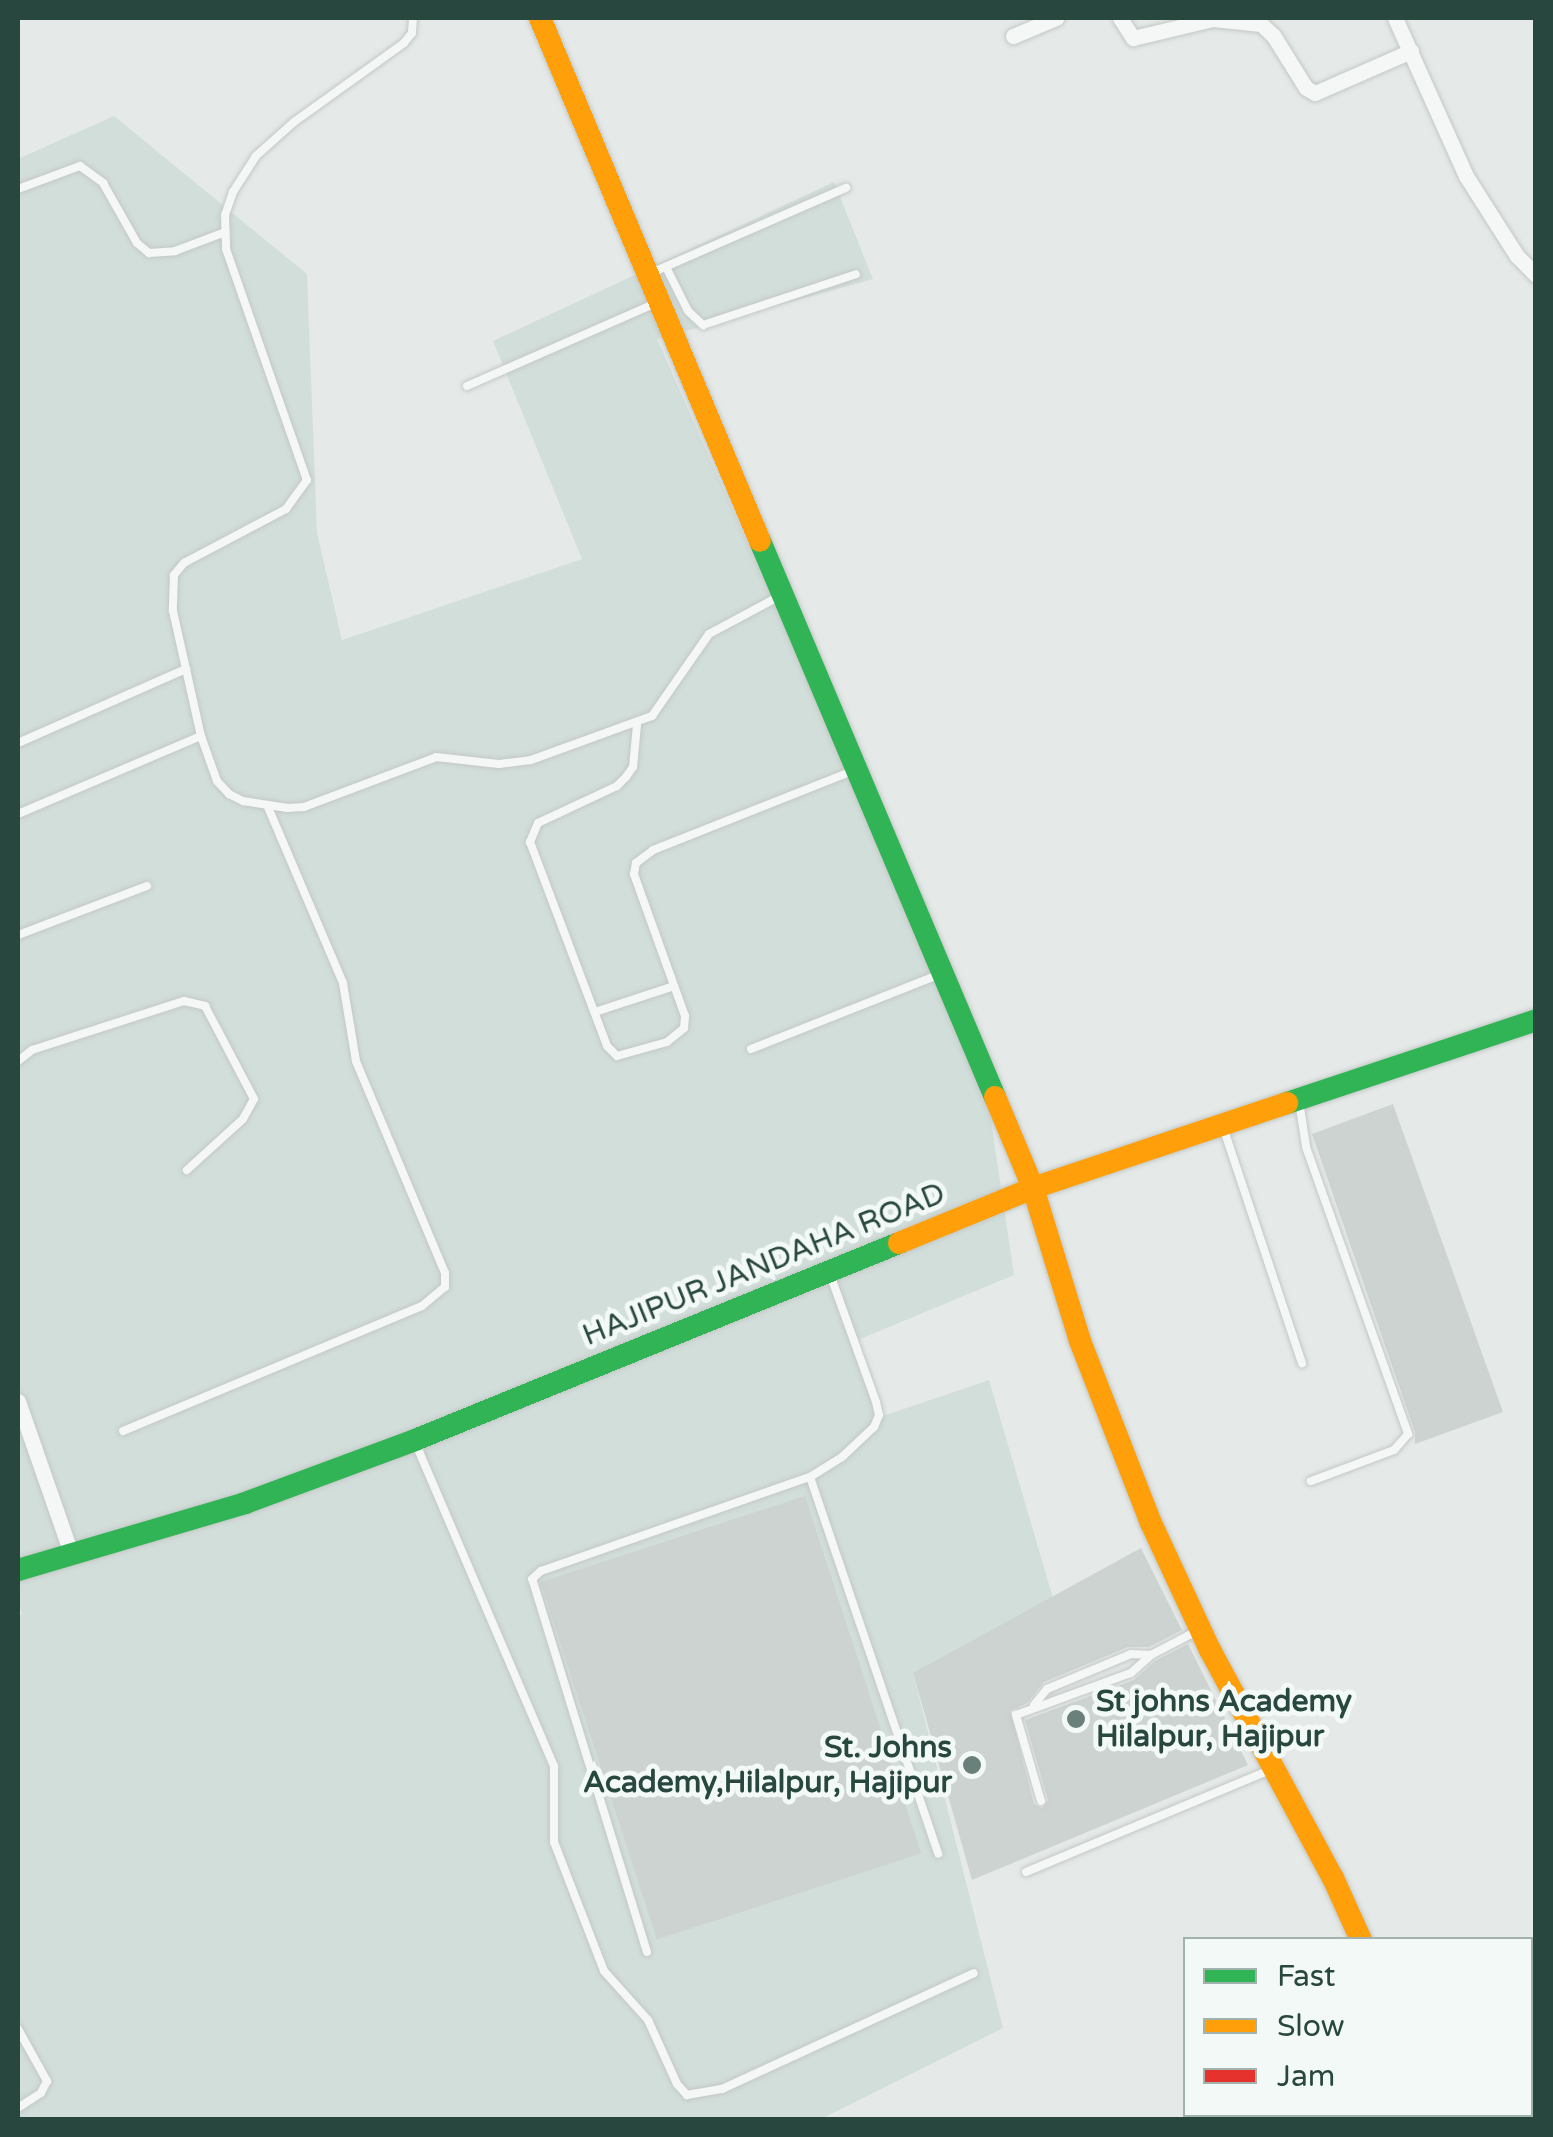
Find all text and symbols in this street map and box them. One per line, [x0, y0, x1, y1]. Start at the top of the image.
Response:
street label: HAJIPUR JANDAHA ROAD [578, 1176, 950, 1354]
place label: St johns Academy Hilalpur, Hajipur [1096, 1684, 1352, 1754]
marker: St johns Academy Hilalpur, Hajipur [1065, 1708, 1087, 1730]
place label: St. Johns Academy,Hilalpur, Hajipur [583, 1730, 952, 1800]
marker: St. Johns Academy,Hilalpur, Hajipur [961, 1754, 983, 1776]
legend [1183, 1937, 1533, 2117]
text: Fast [1277, 1958, 1336, 1995]
text: Slow [1277, 2008, 1345, 2045]
text: Jam [1277, 2058, 1335, 2095]

